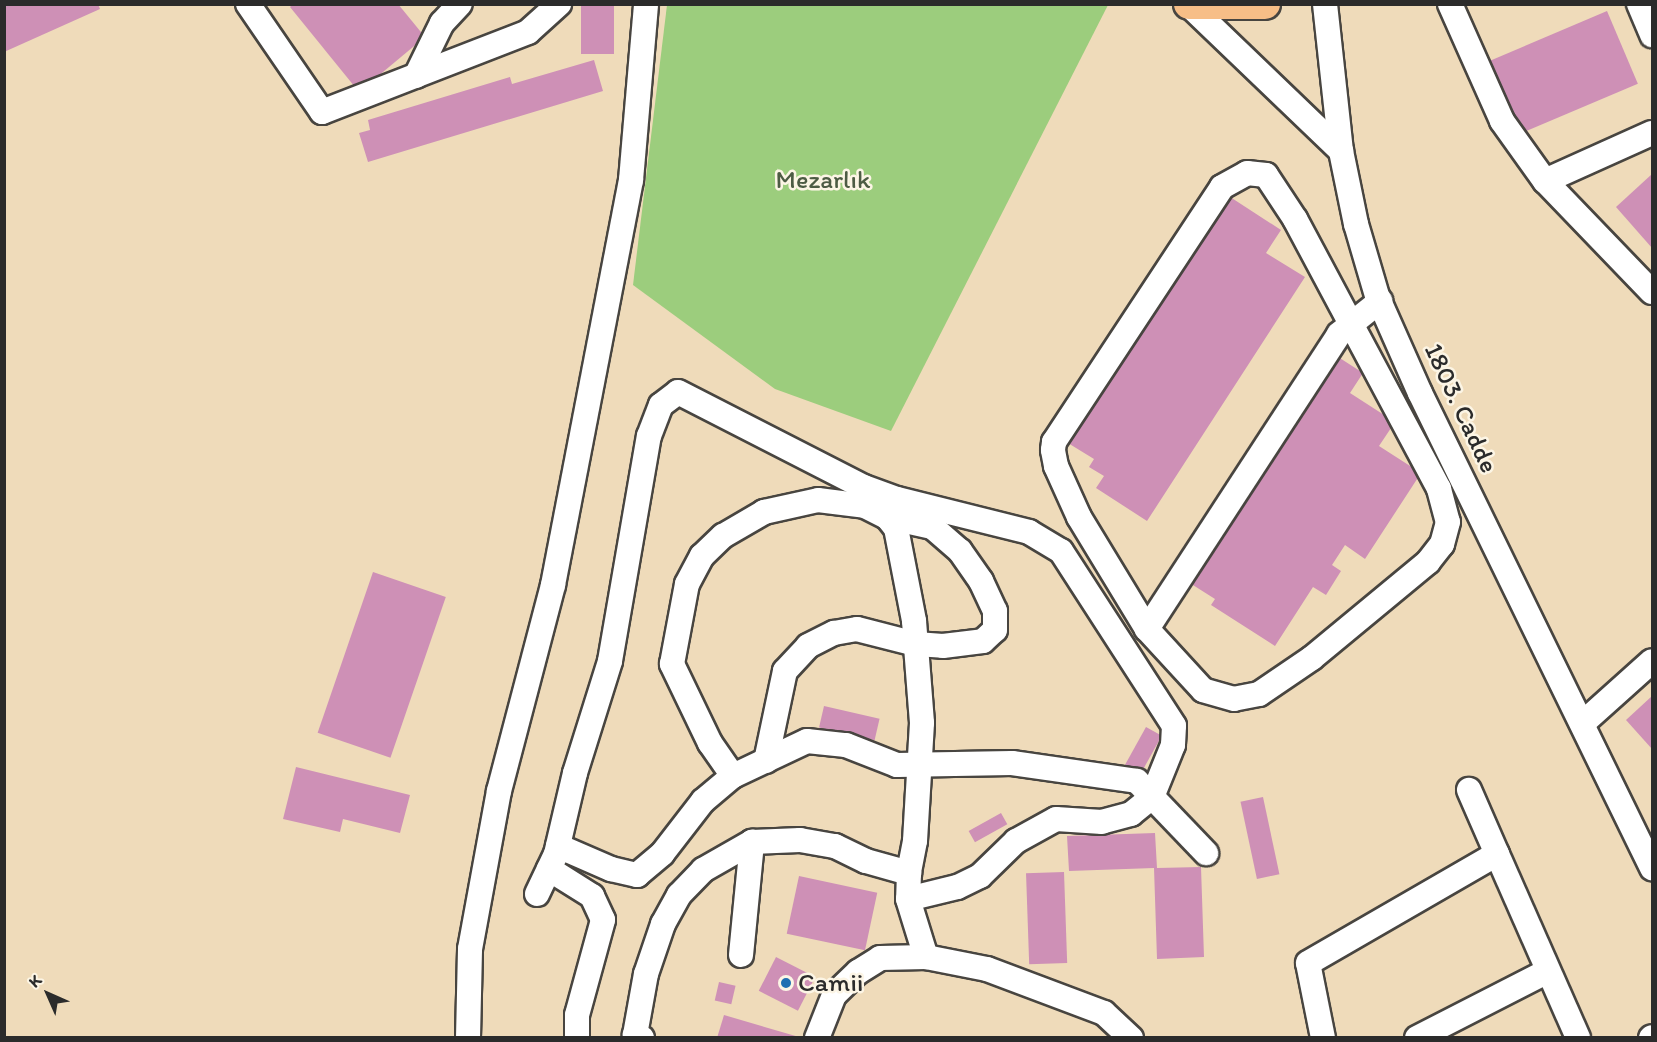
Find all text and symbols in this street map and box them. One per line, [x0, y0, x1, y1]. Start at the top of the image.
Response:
park label: Mezarlık [776, 164, 870, 196]
street label: 1803. Cadde [1417, 338, 1505, 478]
north arrow [18, 964, 78, 1024]
place label: Camii [798, 967, 863, 999]
text: K [25, 971, 45, 991]
marker: Camii [779, 976, 793, 990]

